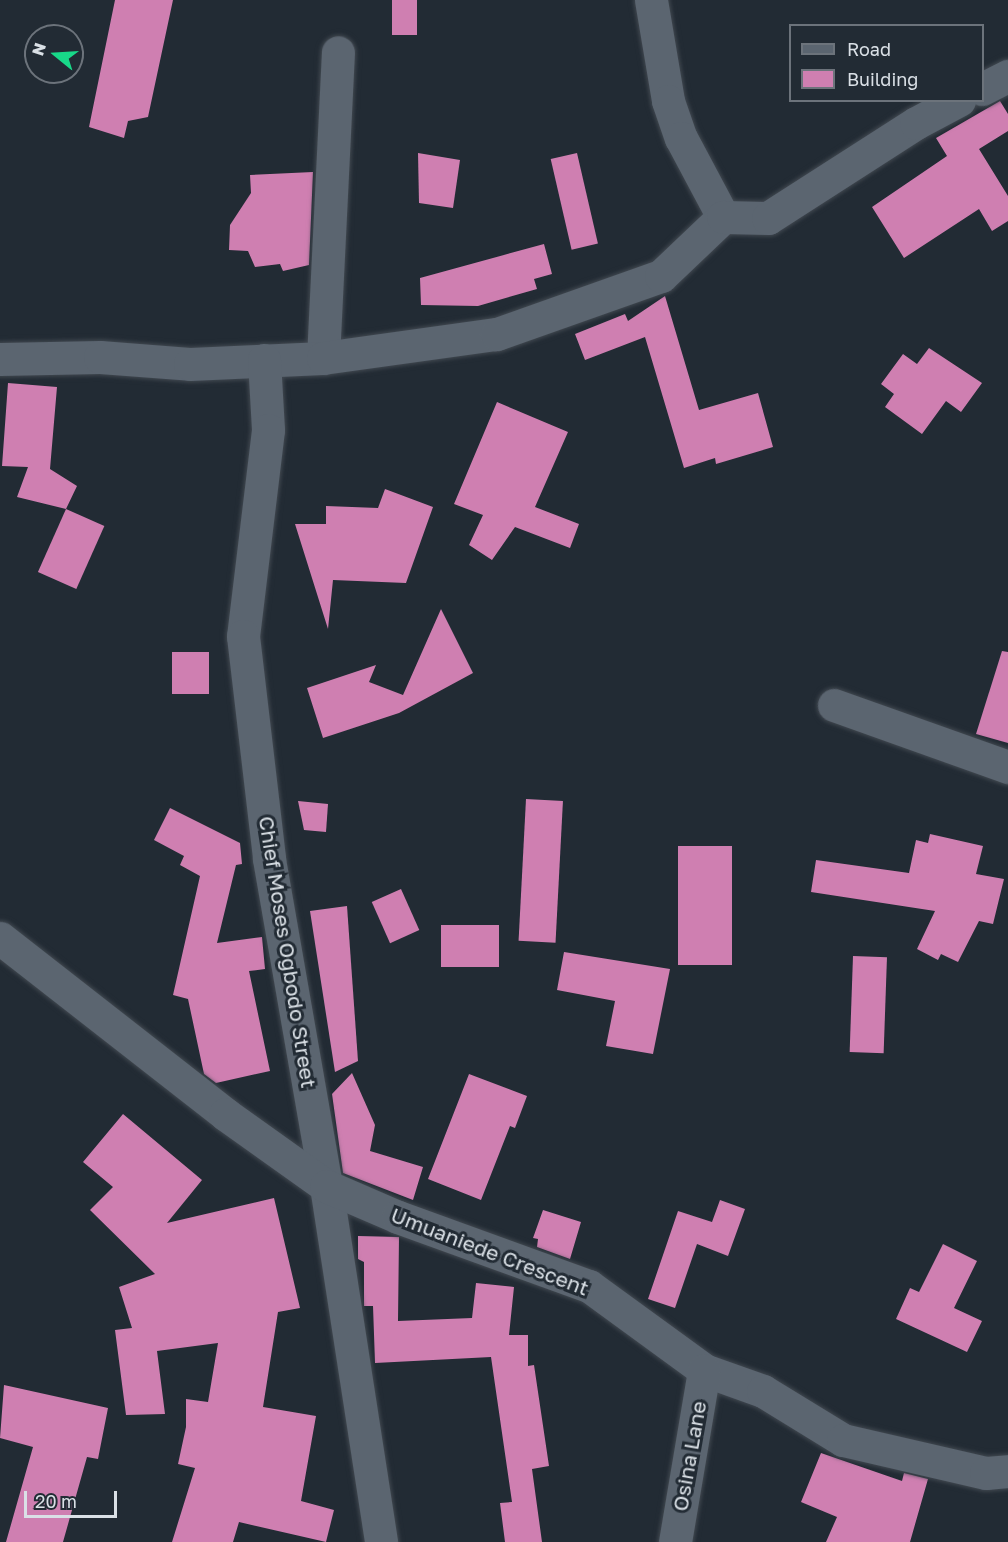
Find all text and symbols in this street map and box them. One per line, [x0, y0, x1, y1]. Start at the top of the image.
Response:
north arrow [24, 24, 84, 84]
legend [789, 24, 984, 102]
text: Road [847, 38, 891, 60]
text: N [27, 40, 50, 58]
text: Building [847, 68, 918, 90]
street label: Chief Moses Ogbodo Street [254, 814, 322, 1090]
street label: Umuaniede Crescent [388, 1202, 592, 1300]
street label: Osina Lane [667, 1399, 711, 1513]
scale bar [27, 1479, 120, 1517]
text: 20 m [35, 1490, 77, 1512]

